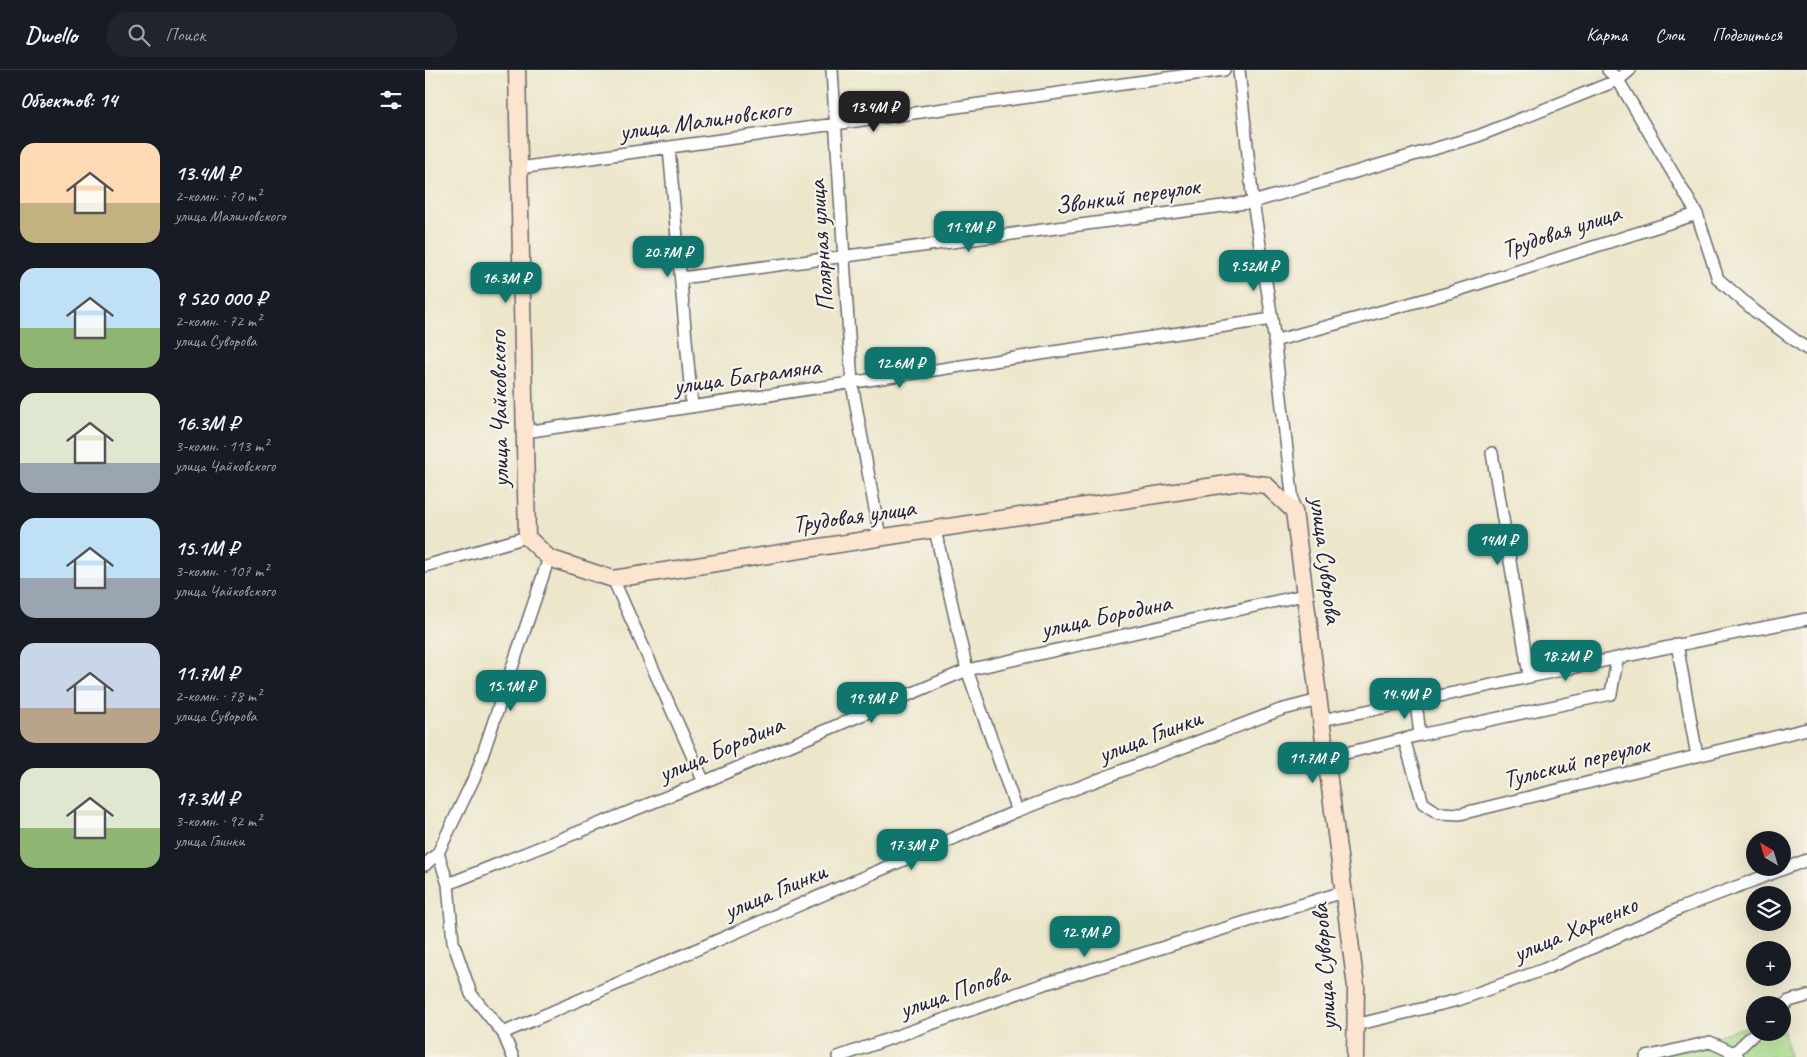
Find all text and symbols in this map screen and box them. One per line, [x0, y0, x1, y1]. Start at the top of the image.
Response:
search box [107, 12, 457, 57]
text: Dwello [25, 20, 77, 50]
icon: search [125, 21, 153, 49]
text: Поиск [165, 23, 205, 47]
text: Карта [1586, 24, 1627, 46]
text: Слои [1655, 24, 1684, 46]
text: Поделиться [1712, 24, 1782, 46]
icon: filters [377, 86, 405, 114]
text: Объектов: 14 [20, 87, 117, 113]
pin: 13.4M ₽ [828, 90, 920, 133]
street label: улица Малиновского [615, 92, 796, 148]
text: 13.4M ₽ [850, 97, 898, 117]
text: 13.4M ₽ [175, 160, 239, 186]
icon: home [60, 163, 120, 223]
street label: Звонкий переулок [1053, 170, 1204, 222]
street label: Полярная улица [800, 177, 842, 313]
text: 2-комн. · 70 m² [175, 186, 261, 206]
street label: Трудовая улица [1497, 196, 1626, 265]
text: улица Малиновского [175, 206, 285, 226]
pin: 11.9M ₽ [923, 210, 1015, 253]
text: 11.9M ₽ [945, 217, 993, 237]
pin: 20.7M ₽ [622, 236, 714, 278]
text: 20.7M ₽ [644, 242, 692, 262]
pin: 9.52M ₽ [1208, 250, 1300, 292]
text: 9.52M ₽ [1230, 256, 1278, 276]
pin: 16.3M ₽ [460, 262, 552, 304]
text: 16.3M ₽ [482, 268, 530, 288]
text: 9 520 000 ₽ [175, 285, 267, 311]
icon: home [60, 288, 120, 348]
text: 2-комн. · 72 m² [175, 311, 261, 331]
street label: улица Чайковского [482, 329, 516, 490]
text: улица Суворова [175, 331, 257, 351]
pin: 12.6M ₽ [854, 346, 946, 389]
street label: улица Баграмяна [669, 350, 825, 402]
text: 12.6M ₽ [876, 353, 924, 373]
text: 16.3M ₽ [175, 410, 239, 436]
icon: home [60, 413, 120, 473]
text: 3-комн. · 113 m² [175, 436, 268, 456]
text: улица Чайковского [175, 456, 275, 476]
street label: Трудовая улица [791, 491, 919, 540]
street label: улица Суворова [1302, 493, 1350, 627]
pin: 14M ₽ [1463, 524, 1533, 566]
text: 14M ₽ [1479, 530, 1517, 550]
text: 15.1M ₽ [175, 535, 238, 561]
icon: home [60, 538, 120, 598]
text: 3-комн. · 107 m² [175, 561, 268, 581]
text: улица Чайковского [175, 581, 275, 601]
street label: улица Бородина [1036, 586, 1176, 646]
pin: 18.2M ₽ [1520, 640, 1612, 682]
text: 18.2M ₽ [1542, 646, 1590, 666]
text: 11.7M ₽ [175, 660, 239, 686]
icon: home [60, 663, 120, 723]
pin: 15.1M ₽ [465, 670, 557, 712]
text: 15.1M ₽ [487, 676, 535, 696]
pin: 14.4M ₽ [1359, 678, 1451, 720]
pin: 19.9M ₽ [826, 682, 918, 724]
text: 14.4M ₽ [1381, 684, 1429, 704]
text: 2-комн. · 78 m² [175, 686, 261, 706]
text: 19.9M ₽ [848, 688, 896, 708]
street label: улица Глинки [1092, 701, 1208, 771]
text: улица Суворова [175, 706, 257, 726]
street label: улица Бородина [652, 708, 790, 790]
street label: Тульский переулок [1500, 728, 1655, 796]
pin: 11.7M ₽ [1267, 742, 1359, 784]
text: 11.7M ₽ [1289, 748, 1337, 768]
text: 17.3M ₽ [175, 785, 239, 811]
icon: home [60, 788, 120, 848]
text: 3-комн. · 92 m² [175, 811, 261, 831]
pin: 17.3M ₽ [866, 828, 958, 871]
text: улица Глинки [175, 831, 245, 851]
north arrow [1746, 831, 1791, 876]
map controls [1746, 831, 1791, 1041]
text: 17.3M ₽ [888, 835, 936, 855]
street label: улица Глинки [717, 854, 833, 928]
button: layers [1746, 886, 1791, 931]
street label: улица Харченко [1506, 888, 1643, 970]
street label: улица Суворова [1303, 900, 1345, 1034]
pin: 12.9M ₽ [1039, 916, 1131, 958]
text: 12.9M ₽ [1061, 922, 1109, 942]
button: + [1746, 941, 1791, 986]
street label: улица Попова [893, 958, 1015, 1026]
button: − [1746, 996, 1791, 1041]

